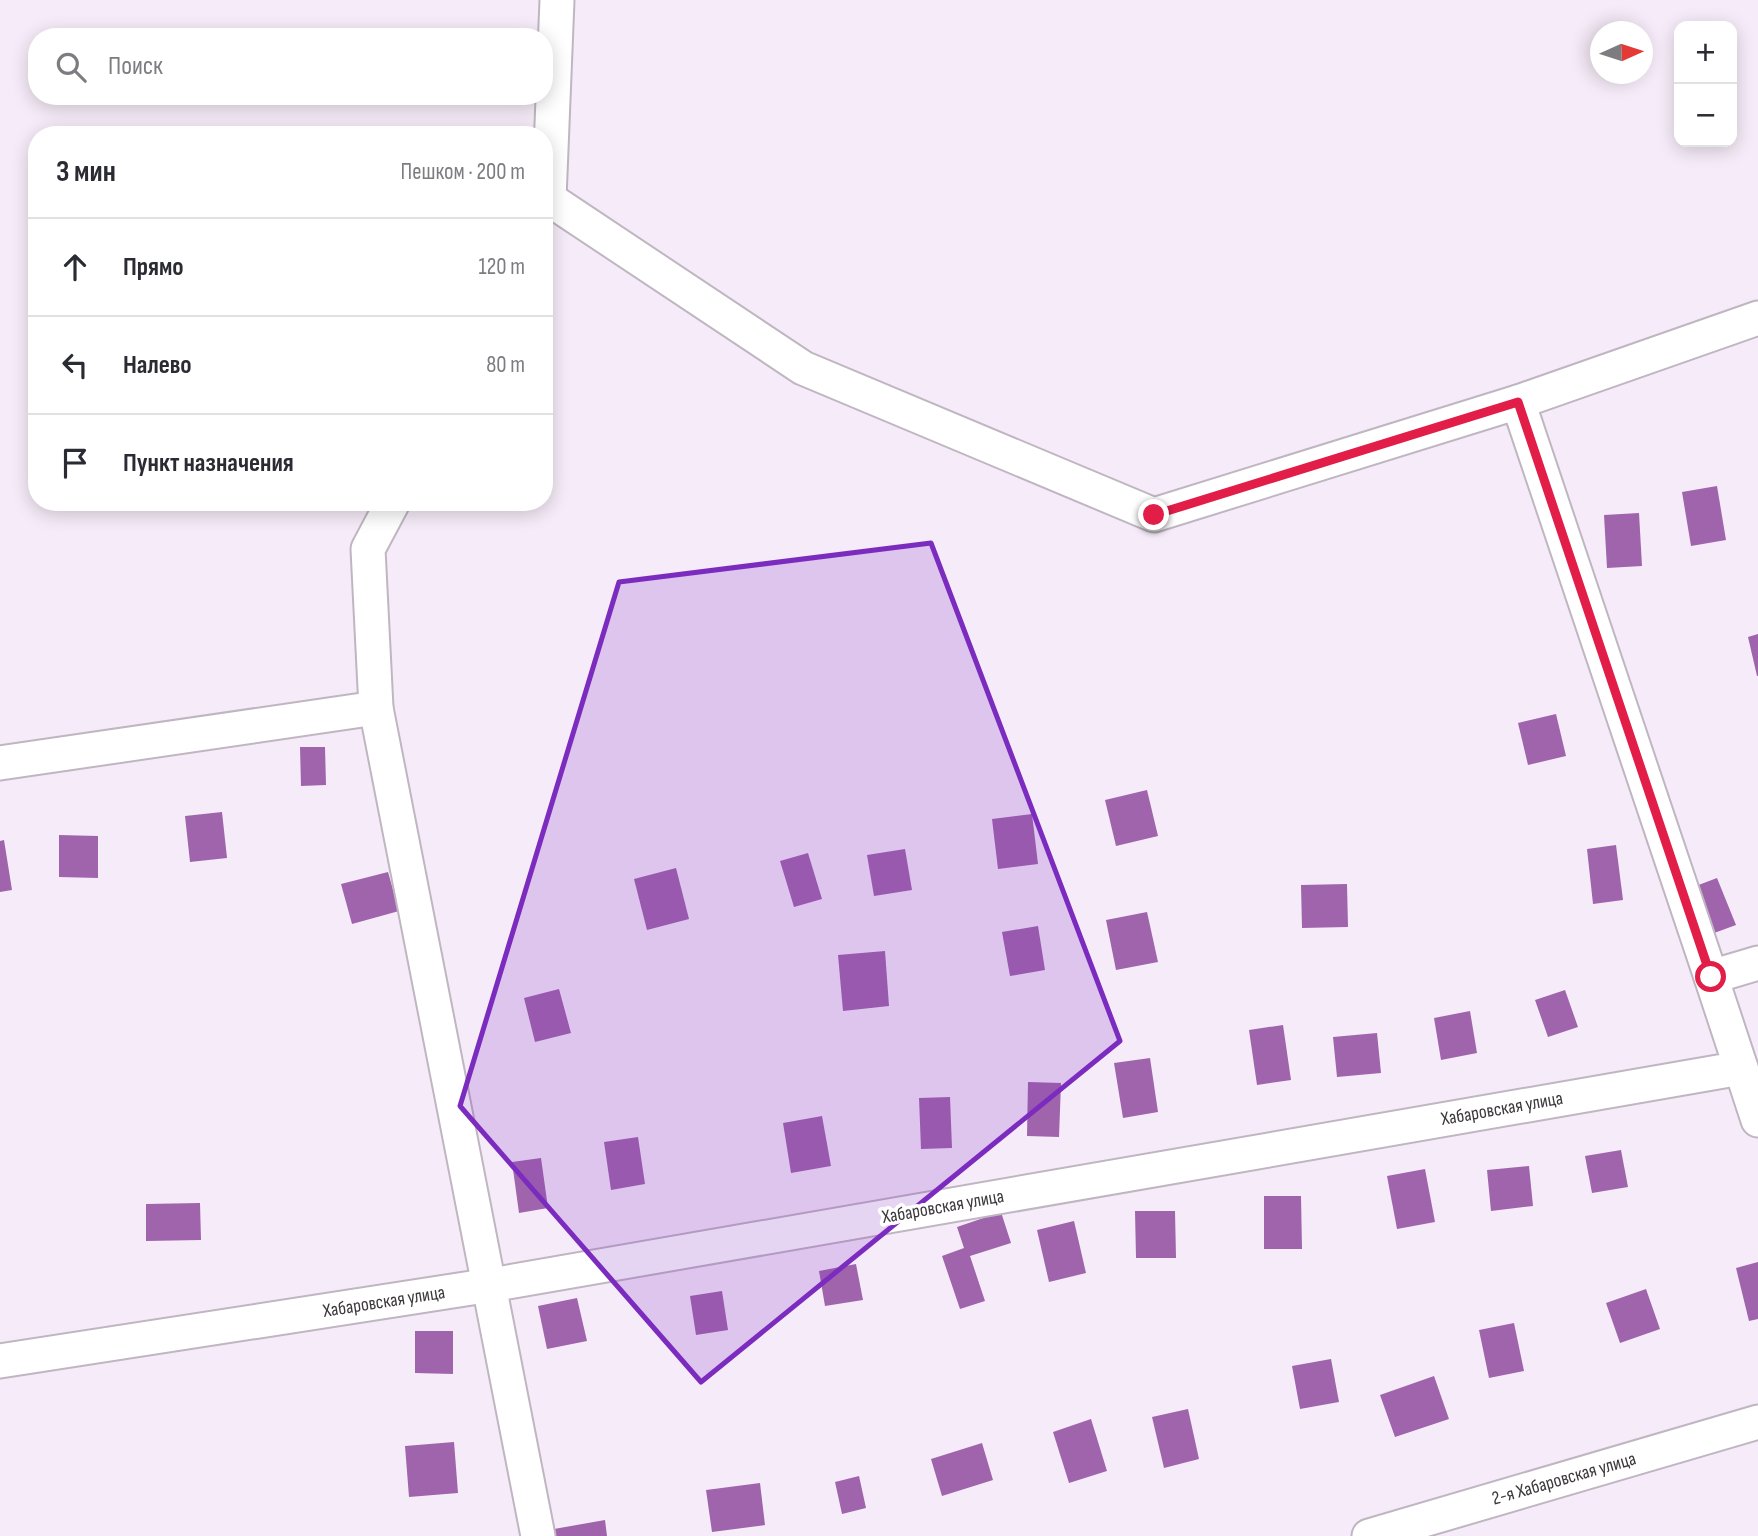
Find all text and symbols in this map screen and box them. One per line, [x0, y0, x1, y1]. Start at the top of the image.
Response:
north arrow [1590, 21, 1653, 84]
map controls [1674, 21, 1737, 147]
button: + [1674, 21, 1737, 84]
search box [28, 28, 553, 105]
icon: search [52, 48, 90, 86]
text: Поиск [108, 51, 163, 82]
button: − [1674, 84, 1737, 147]
text: 3 мин [56, 154, 116, 190]
text: Пешком · 200 m [401, 158, 525, 186]
icon: ahead [56, 248, 94, 286]
text: Прямо [123, 252, 184, 283]
text: 120 m [479, 253, 525, 281]
icon: left [56, 346, 94, 384]
text: Налево [123, 350, 192, 381]
text: 80 m [486, 351, 525, 379]
icon: arrive [56, 444, 94, 482]
text: Пункт назначения [123, 448, 294, 479]
route end [1138, 499, 1169, 530]
route start [1695, 961, 1726, 992]
street label: Хабаровская улица [1438, 1087, 1565, 1131]
street label: Хабаровская улица [879, 1185, 1006, 1229]
street label: Хабаровская улица [320, 1281, 447, 1323]
street label: 2-я Хабаровская улица [1489, 1447, 1639, 1511]

